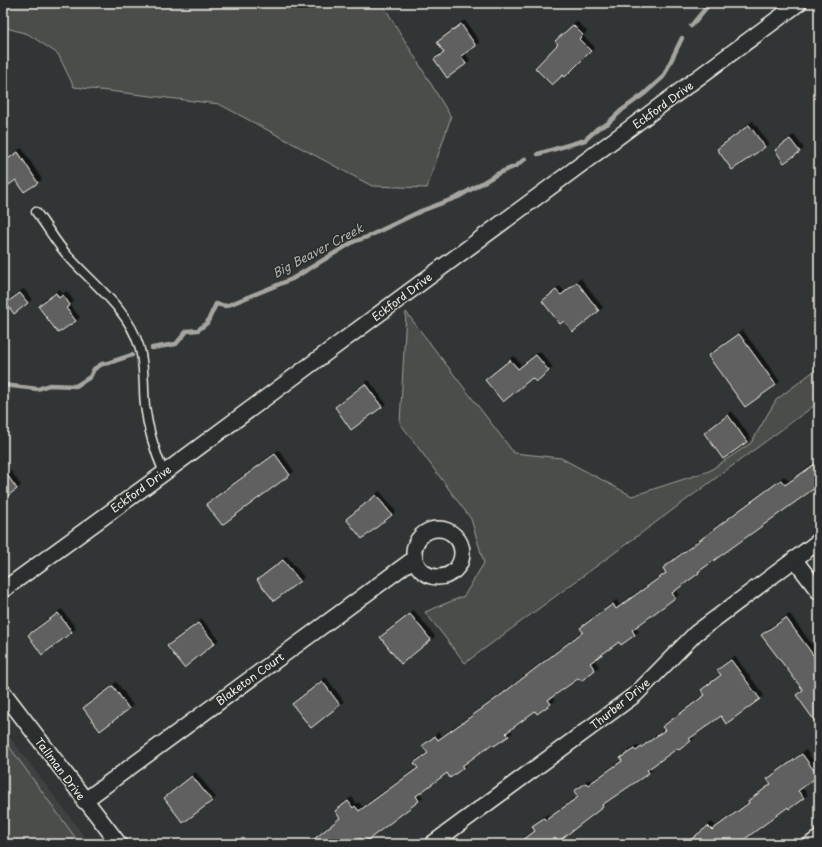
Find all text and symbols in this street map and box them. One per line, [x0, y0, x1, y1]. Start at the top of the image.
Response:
street label: Eckford Drive [629, 77, 697, 133]
water label: Big Beaver Creek [269, 218, 367, 282]
street label: Eckford Drive [368, 268, 436, 325]
street label: Eckford Drive [107, 461, 175, 517]
street label: Blaketon Court [212, 648, 288, 709]
street label: Thurber Drive [586, 674, 654, 733]
street label: Tallman Drive [31, 734, 90, 804]

